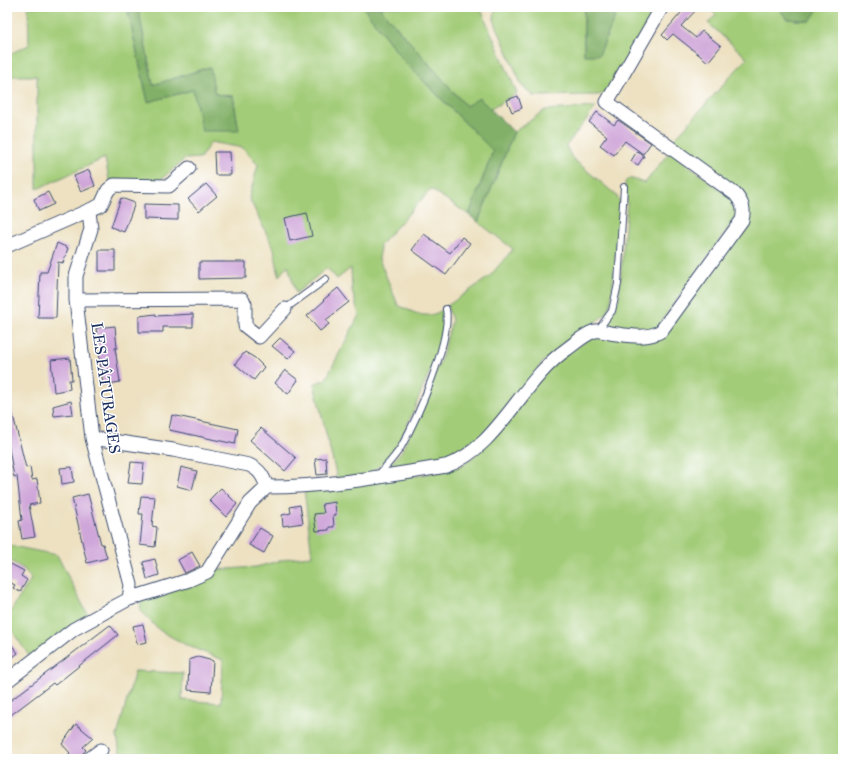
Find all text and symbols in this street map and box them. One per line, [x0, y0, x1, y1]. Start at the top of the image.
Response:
street label: LES PÂTURAGES [87, 321, 126, 455]

